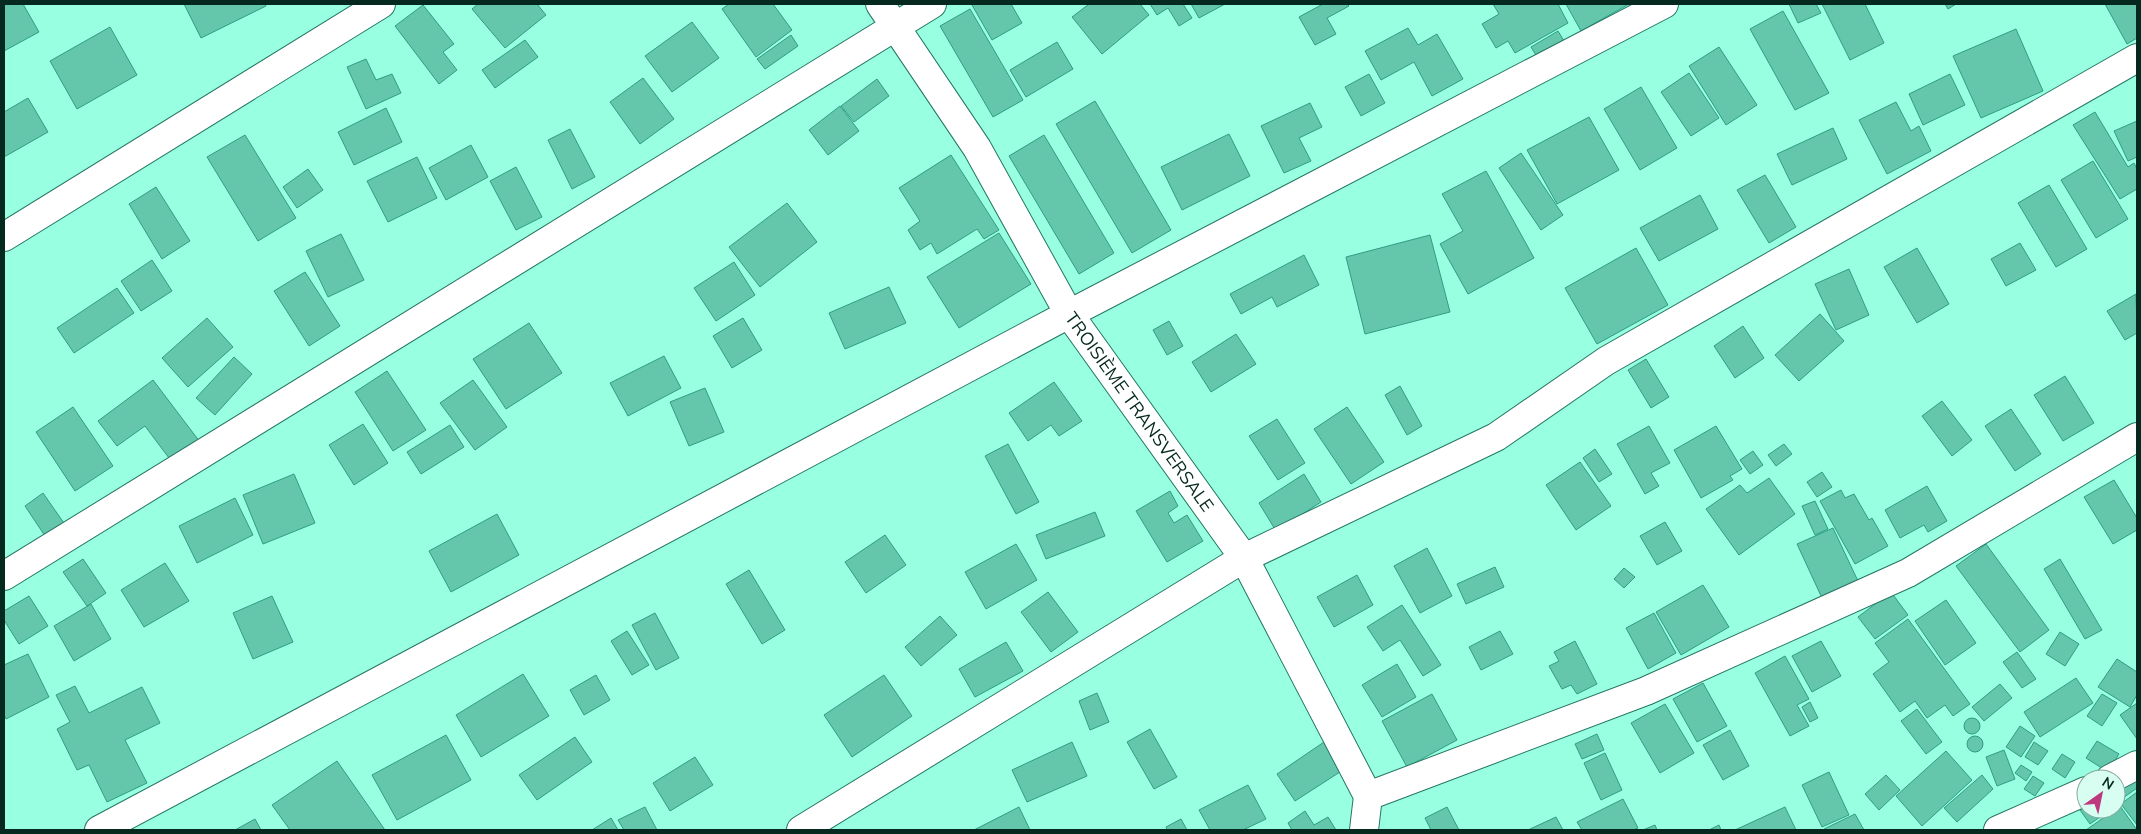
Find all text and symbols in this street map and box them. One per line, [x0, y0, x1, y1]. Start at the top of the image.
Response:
street label: TROISIÈME TRANSVERSALE [1060, 307, 1219, 516]
north arrow [2076, 769, 2126, 819]
text: N [2099, 773, 2117, 794]

